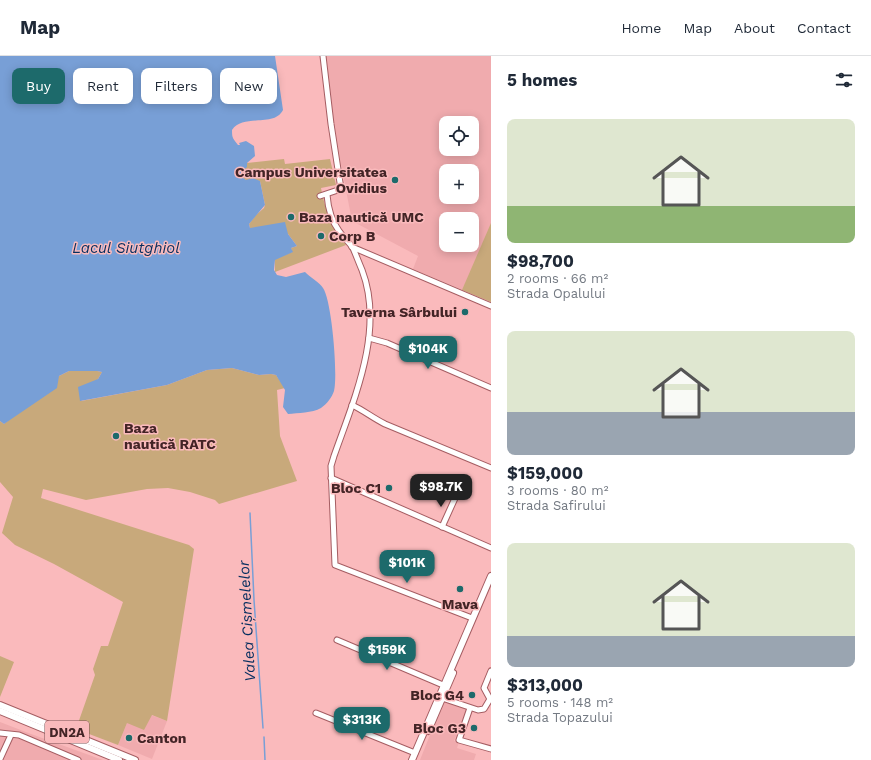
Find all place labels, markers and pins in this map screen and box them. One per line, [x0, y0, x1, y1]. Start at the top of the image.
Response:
place label: Campus Universitatea Ovidius [235, 164, 388, 196]
marker: Campus Universitatea Ovidius [390, 175, 400, 185]
place label: Baza nautică UMC [299, 209, 424, 225]
marker: Baza nautică UMC [286, 212, 296, 222]
place label: Corp B [329, 228, 376, 244]
marker: Corp B [316, 231, 326, 241]
place label: Taverna Sârbului [341, 304, 457, 320]
marker: Taverna Sârbului [460, 307, 470, 317]
pin: $104K [400, 336, 456, 370]
place label: Baza nautică RATC [124, 420, 216, 452]
marker: Baza nautică RATC [111, 431, 121, 441]
pin: $98.7K [408, 474, 474, 508]
place label: Bloc C1 [331, 480, 381, 496]
marker: Bloc C1 [384, 483, 394, 493]
pin: $101K [379, 550, 435, 584]
marker: Mava [455, 584, 465, 594]
place label: Mava [442, 596, 479, 612]
pin: $159K [359, 637, 415, 671]
place label: Bloc G4 [410, 687, 464, 703]
marker: Bloc G4 [467, 690, 477, 700]
pin: $313K [334, 707, 390, 741]
place label: Bloc G3 [413, 720, 466, 736]
marker: Bloc G3 [469, 723, 479, 733]
place label: Canton [137, 730, 186, 746]
marker: Canton [124, 733, 134, 743]

